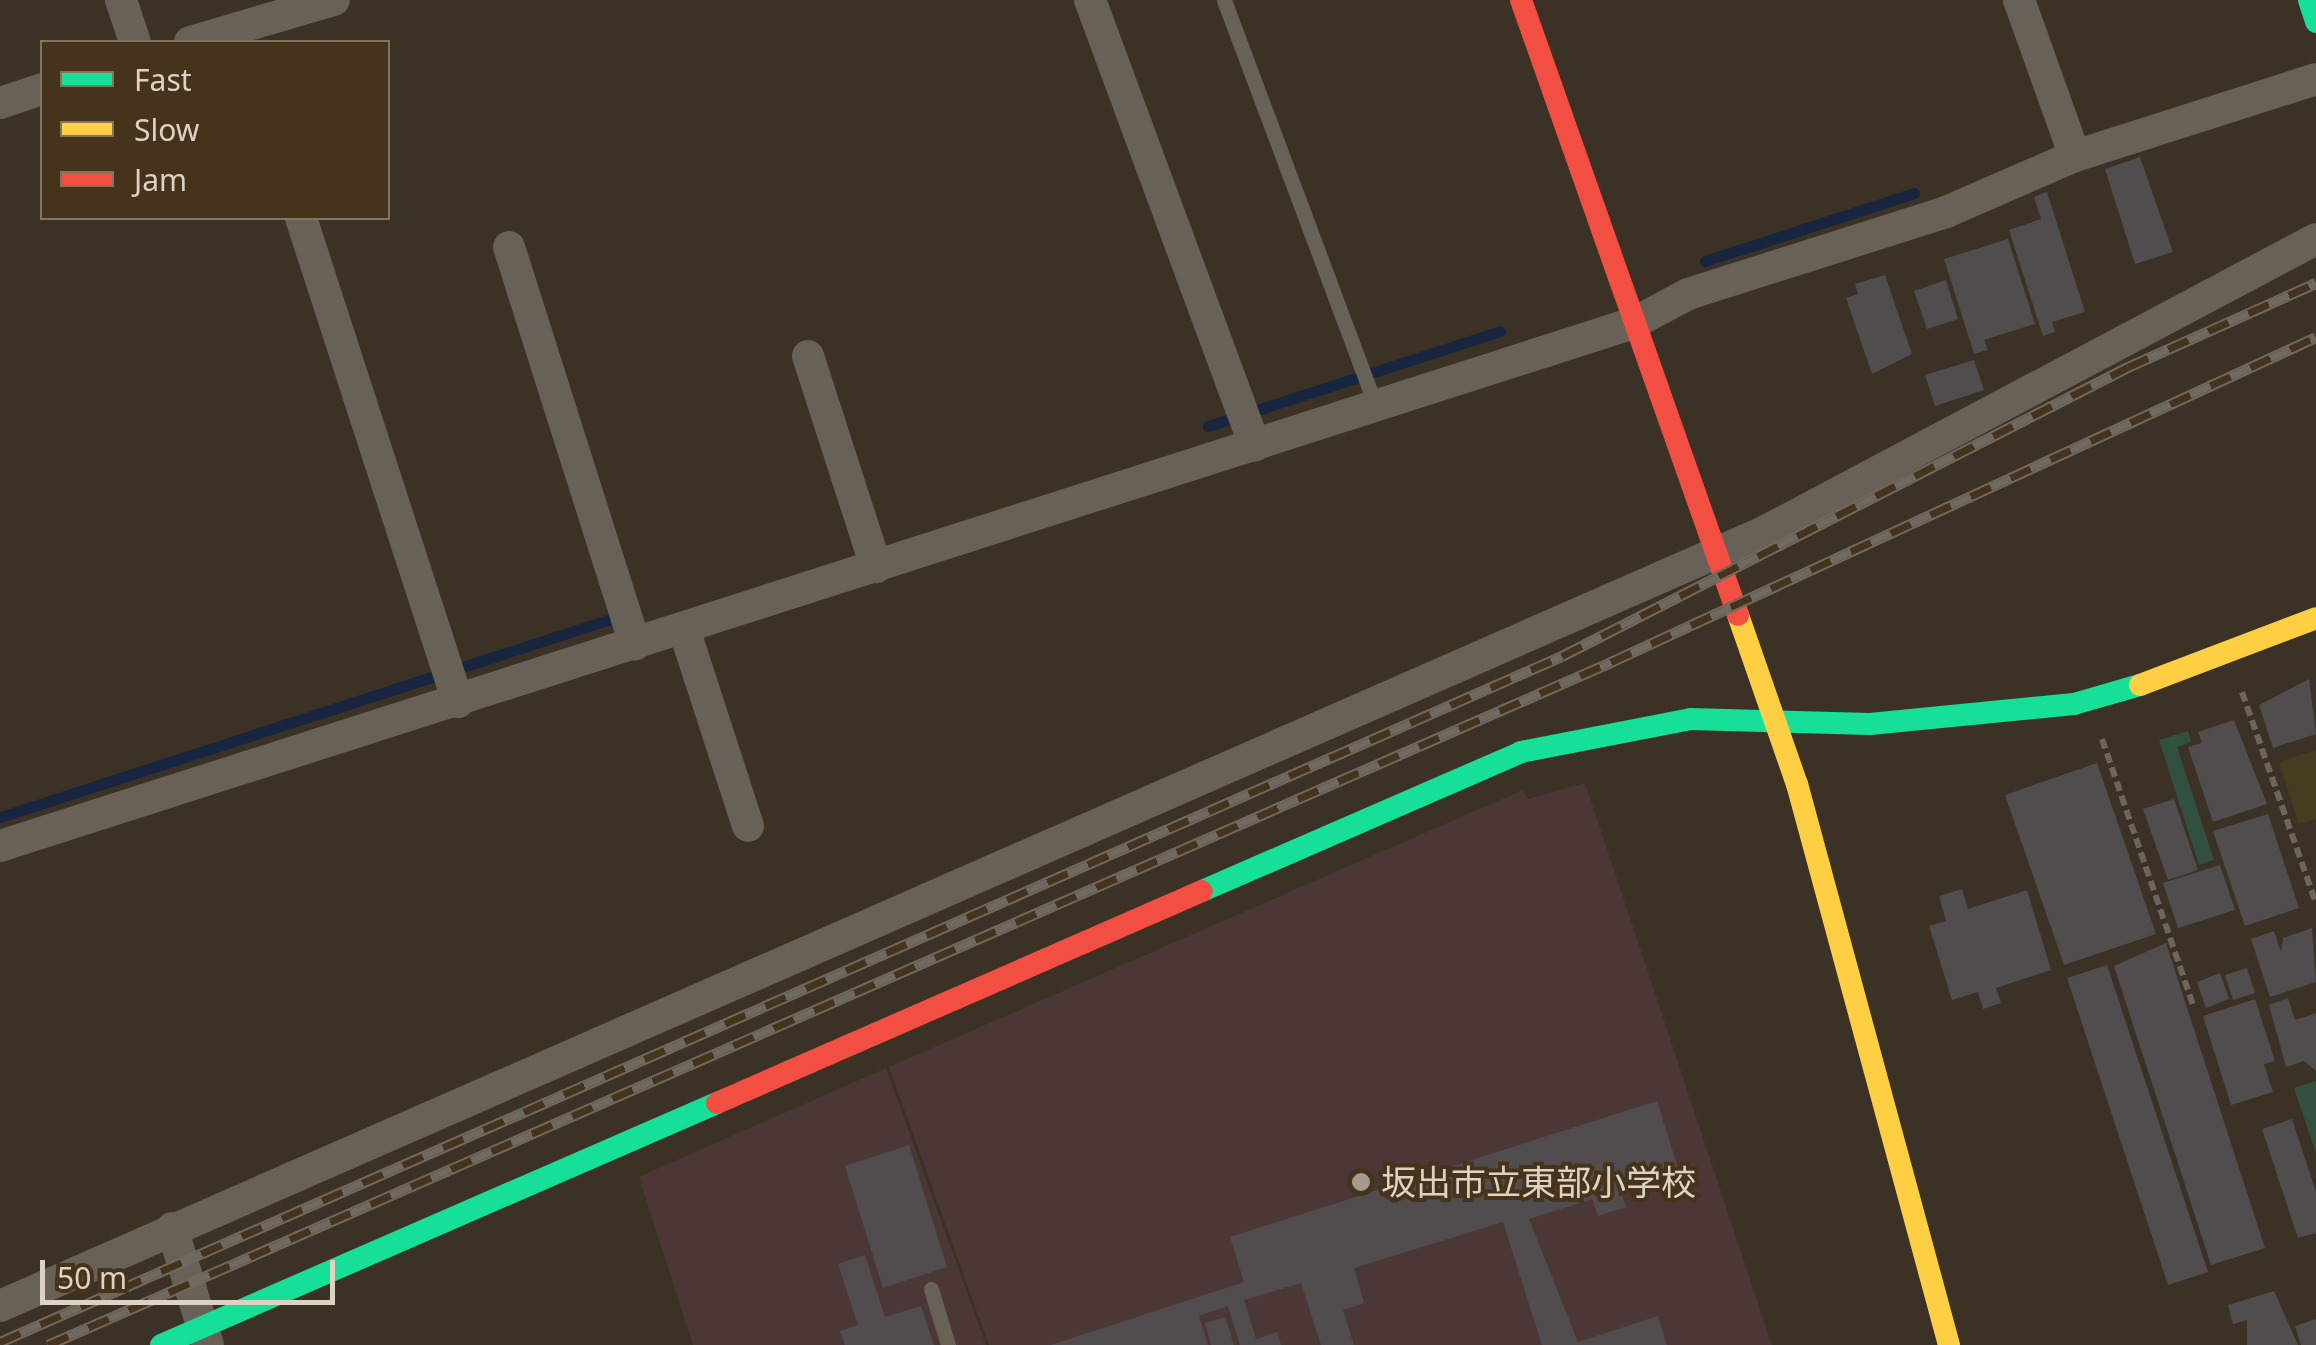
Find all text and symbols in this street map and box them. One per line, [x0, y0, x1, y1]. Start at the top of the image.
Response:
legend [40, 40, 390, 220]
text: Fast [134, 59, 192, 100]
text: Slow [134, 109, 199, 150]
text: Jam [134, 159, 187, 200]
place label: 坂出市立東部小学校 [1381, 1161, 1696, 1203]
marker: 坂出市立東部小学校 [1350, 1171, 1372, 1193]
scale bar [45, 1240, 340, 1302]
text: 50 m [57, 1257, 127, 1298]

